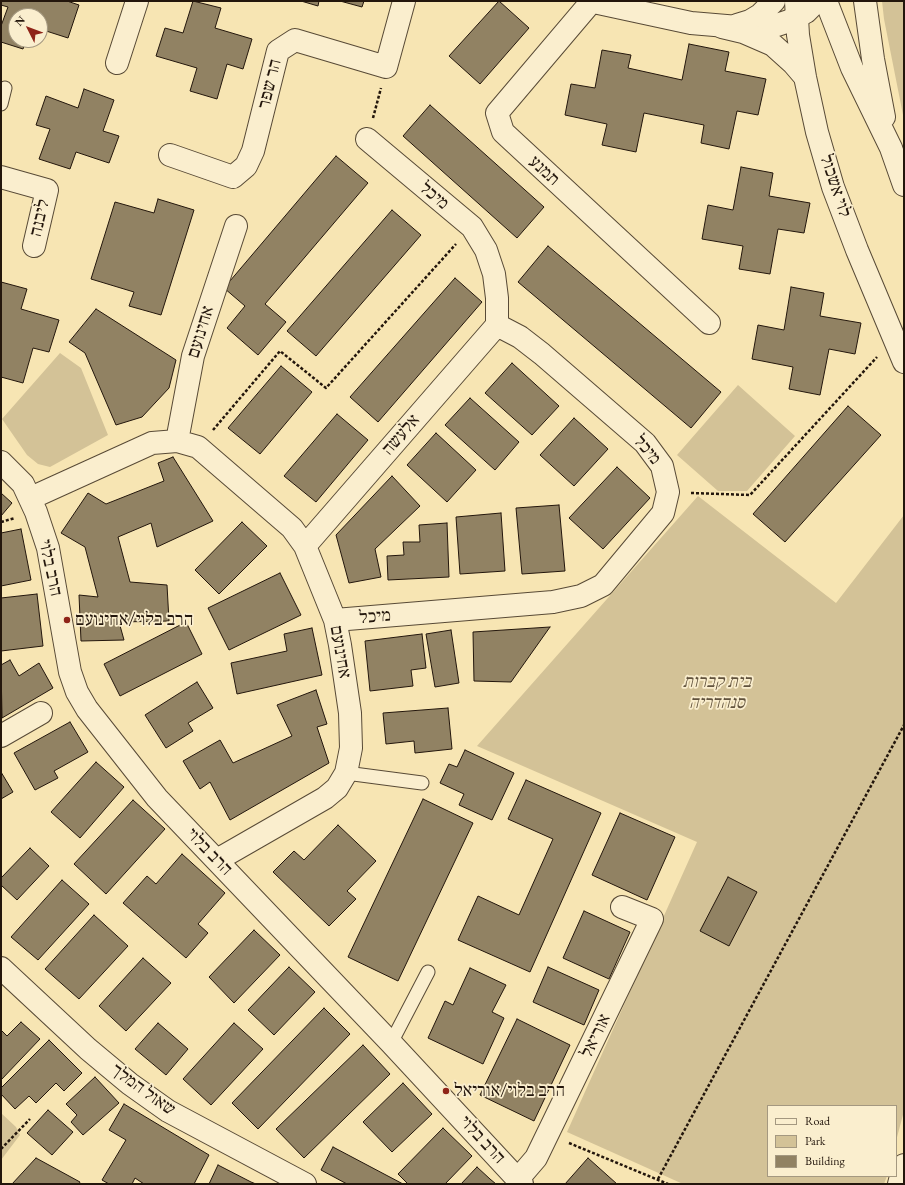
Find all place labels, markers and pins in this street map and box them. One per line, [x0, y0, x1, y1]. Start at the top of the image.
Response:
place label: הרב בלוי/אחינועם [75, 609, 193, 631]
marker: הרב בלוי/אחינועם [62, 615, 72, 625]
place label: הרב בלוי/אוריאל [454, 1080, 565, 1102]
marker: הרב בלוי/אוריאל [441, 1086, 451, 1096]

